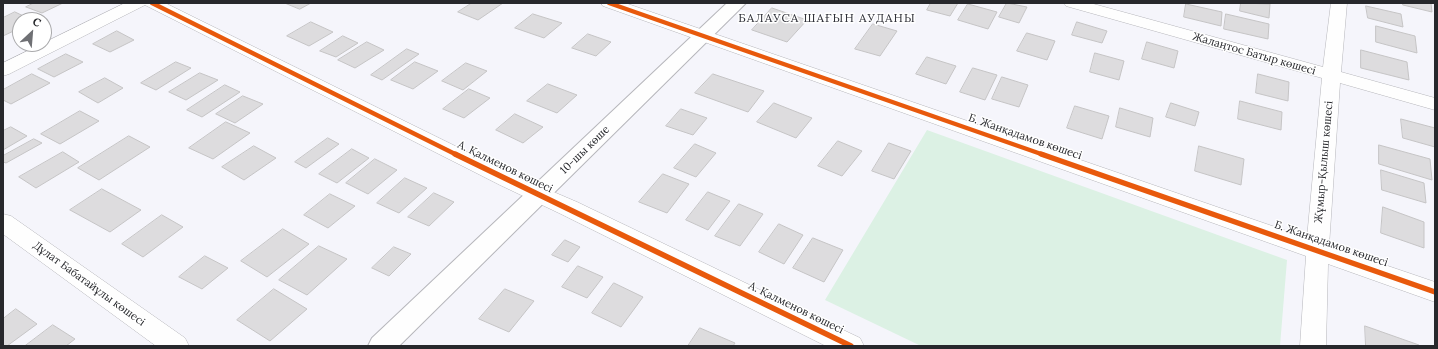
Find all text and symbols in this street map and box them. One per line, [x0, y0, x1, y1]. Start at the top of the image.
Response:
north arrow [12, 12, 52, 52]
district label: БАЛАУСА ШАҒЫН АУДАНЫ [738, 12, 916, 26]
text: С [30, 14, 43, 30]
street label: Жалаңтос Батыр көшесі [1191, 30, 1317, 78]
street label: Жұмыр-Қылыш көшесі [1312, 100, 1336, 224]
street label: Б. Жанқадамов көшесі [967, 111, 1083, 163]
street label: 10-шы көше [557, 123, 613, 177]
street label: А. Қалменов көшесі [455, 138, 555, 196]
street label: Б. Жанқадамов көшесі [1273, 218, 1389, 270]
street label: Дұлат Бабатайұлы көшесі [30, 239, 148, 329]
street label: А. Қалменов көшесі [746, 279, 846, 337]

